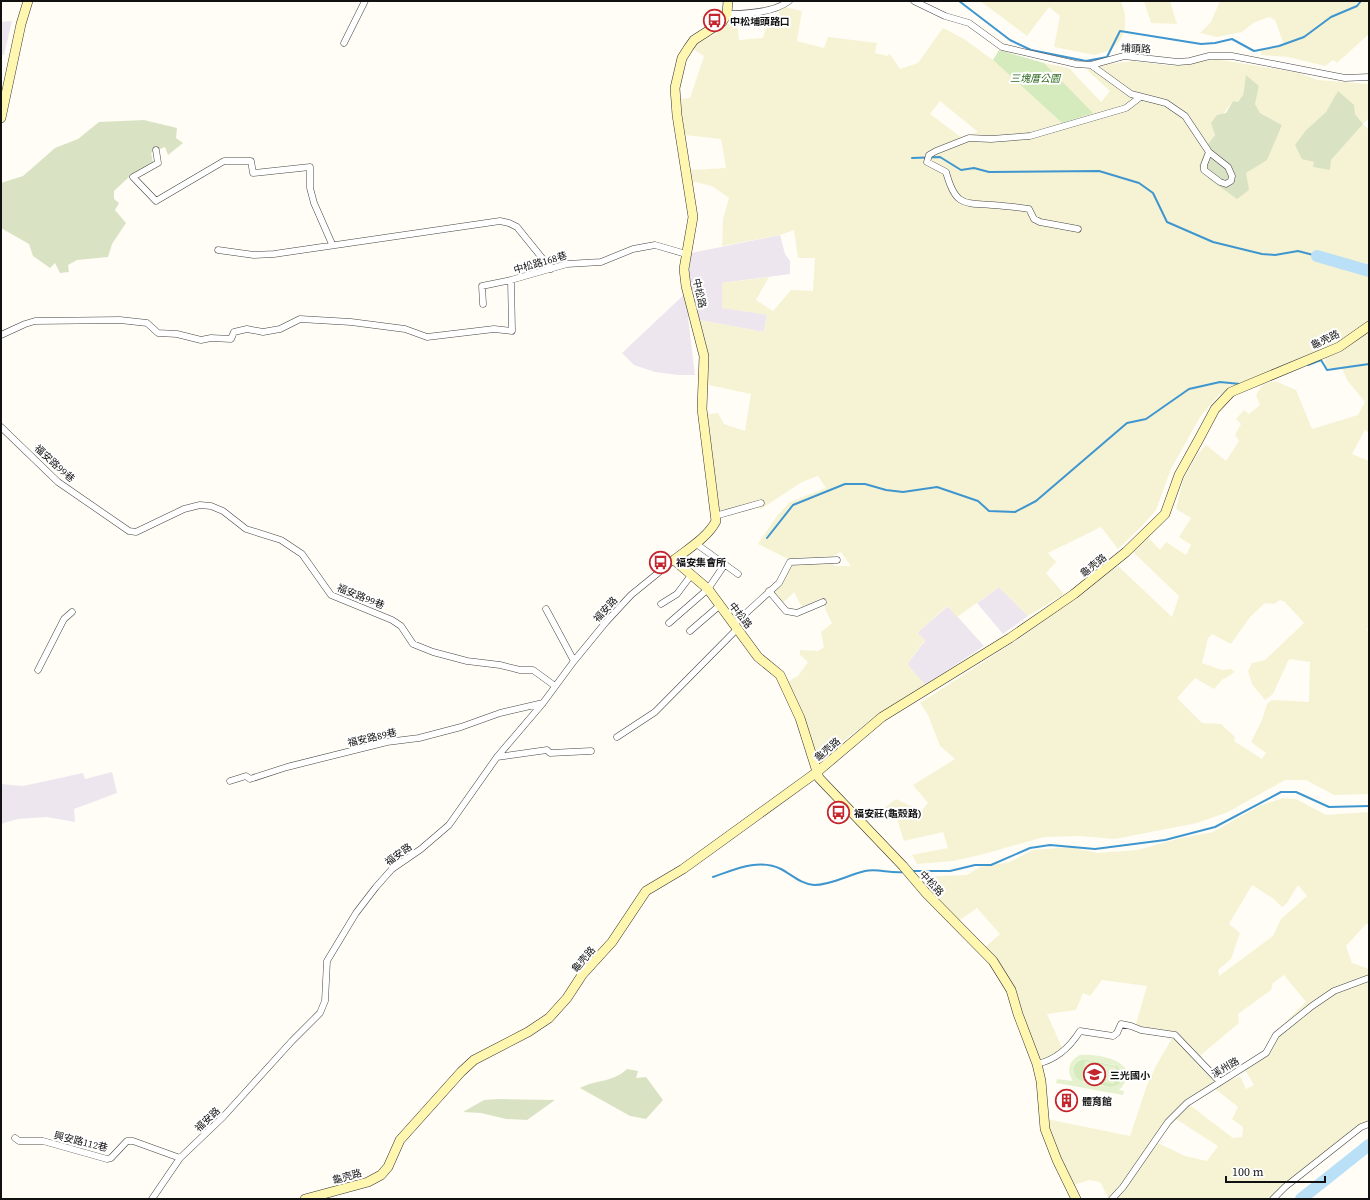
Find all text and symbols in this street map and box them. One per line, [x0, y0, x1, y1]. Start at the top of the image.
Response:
bus stop icon: 中松埔頭路口 [701, 8, 727, 34]
place label: 中松埔頭路口 [730, 15, 790, 28]
street label: 埔頭路 [1121, 41, 1151, 56]
park label: 三塊厝公園 [1010, 72, 1062, 85]
street label: 中松路168巷 [512, 249, 568, 276]
street label: 中松路 [690, 277, 709, 309]
street label: 龜壳路 [1309, 327, 1342, 352]
street label: 福安路99巷 [32, 442, 78, 485]
bus stop icon: 福安集會所 [648, 549, 674, 575]
street label: 龜壳路 [1078, 551, 1109, 580]
place label: 福安集會所 [676, 556, 726, 569]
street label: 福安路99巷 [335, 581, 386, 612]
street label: 福安路 [591, 594, 620, 625]
street label: 中松路 [726, 599, 755, 631]
street label: 福安路89巷 [346, 726, 398, 749]
street label: 龜壳路 [812, 735, 843, 764]
bus stop icon: 福安莊(龜殼路) [826, 800, 852, 826]
place label: 福安莊(龜殼路) [854, 807, 922, 820]
street label: 福安路 [382, 840, 414, 868]
street label: 中松路 [917, 868, 947, 899]
street label: 龜壳路 [569, 944, 598, 975]
street label: 溪州路 [1209, 1054, 1241, 1081]
school or university icon: 三光國小 [1082, 1062, 1108, 1088]
place label: 三光國小 [1110, 1069, 1151, 1082]
building icon: 體育館 [1053, 1088, 1079, 1114]
place label: 體育館 [1082, 1095, 1112, 1108]
street label: 福安路 [192, 1104, 223, 1134]
street label: 興安路112巷 [53, 1129, 109, 1154]
scale bar [1226, 1158, 1325, 1184]
text: 100 m [1232, 1164, 1264, 1180]
street label: 龜壳路 [331, 1166, 363, 1187]

